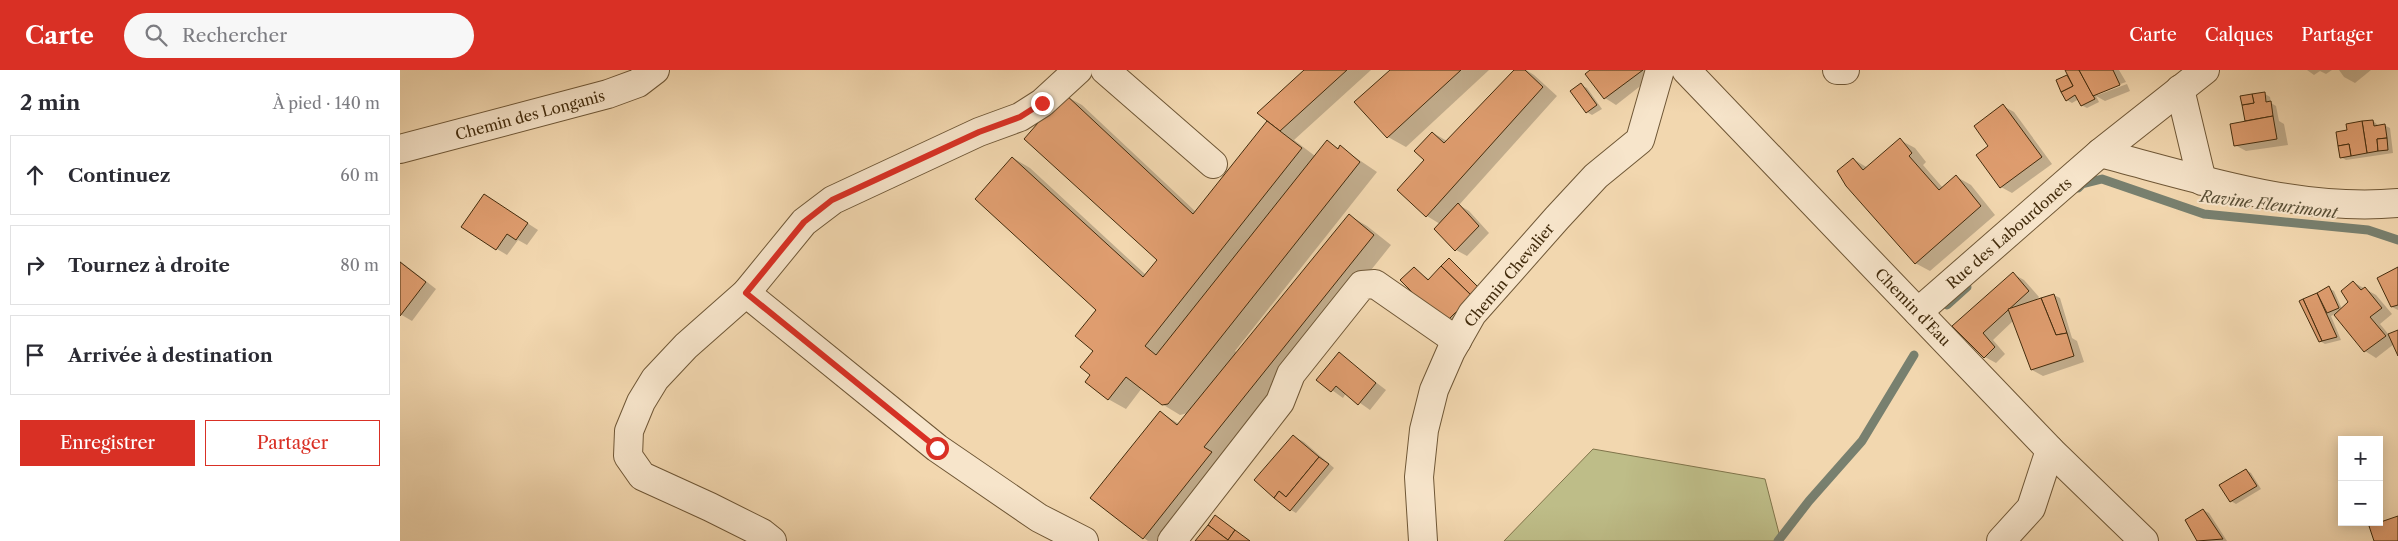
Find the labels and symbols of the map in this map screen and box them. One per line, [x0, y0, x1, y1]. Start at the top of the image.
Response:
street label: Chemin des Longanis [453, 86, 607, 144]
route end [1031, 92, 1054, 115]
street label: Rue des Labourdonets [1942, 173, 2076, 293]
water label: Ravine Fleurimont [2197, 185, 2340, 222]
street label: Chemin Chevalier [1460, 219, 1558, 331]
street label: Chemin d'Eau [1871, 264, 1955, 350]
route start [926, 437, 949, 460]

